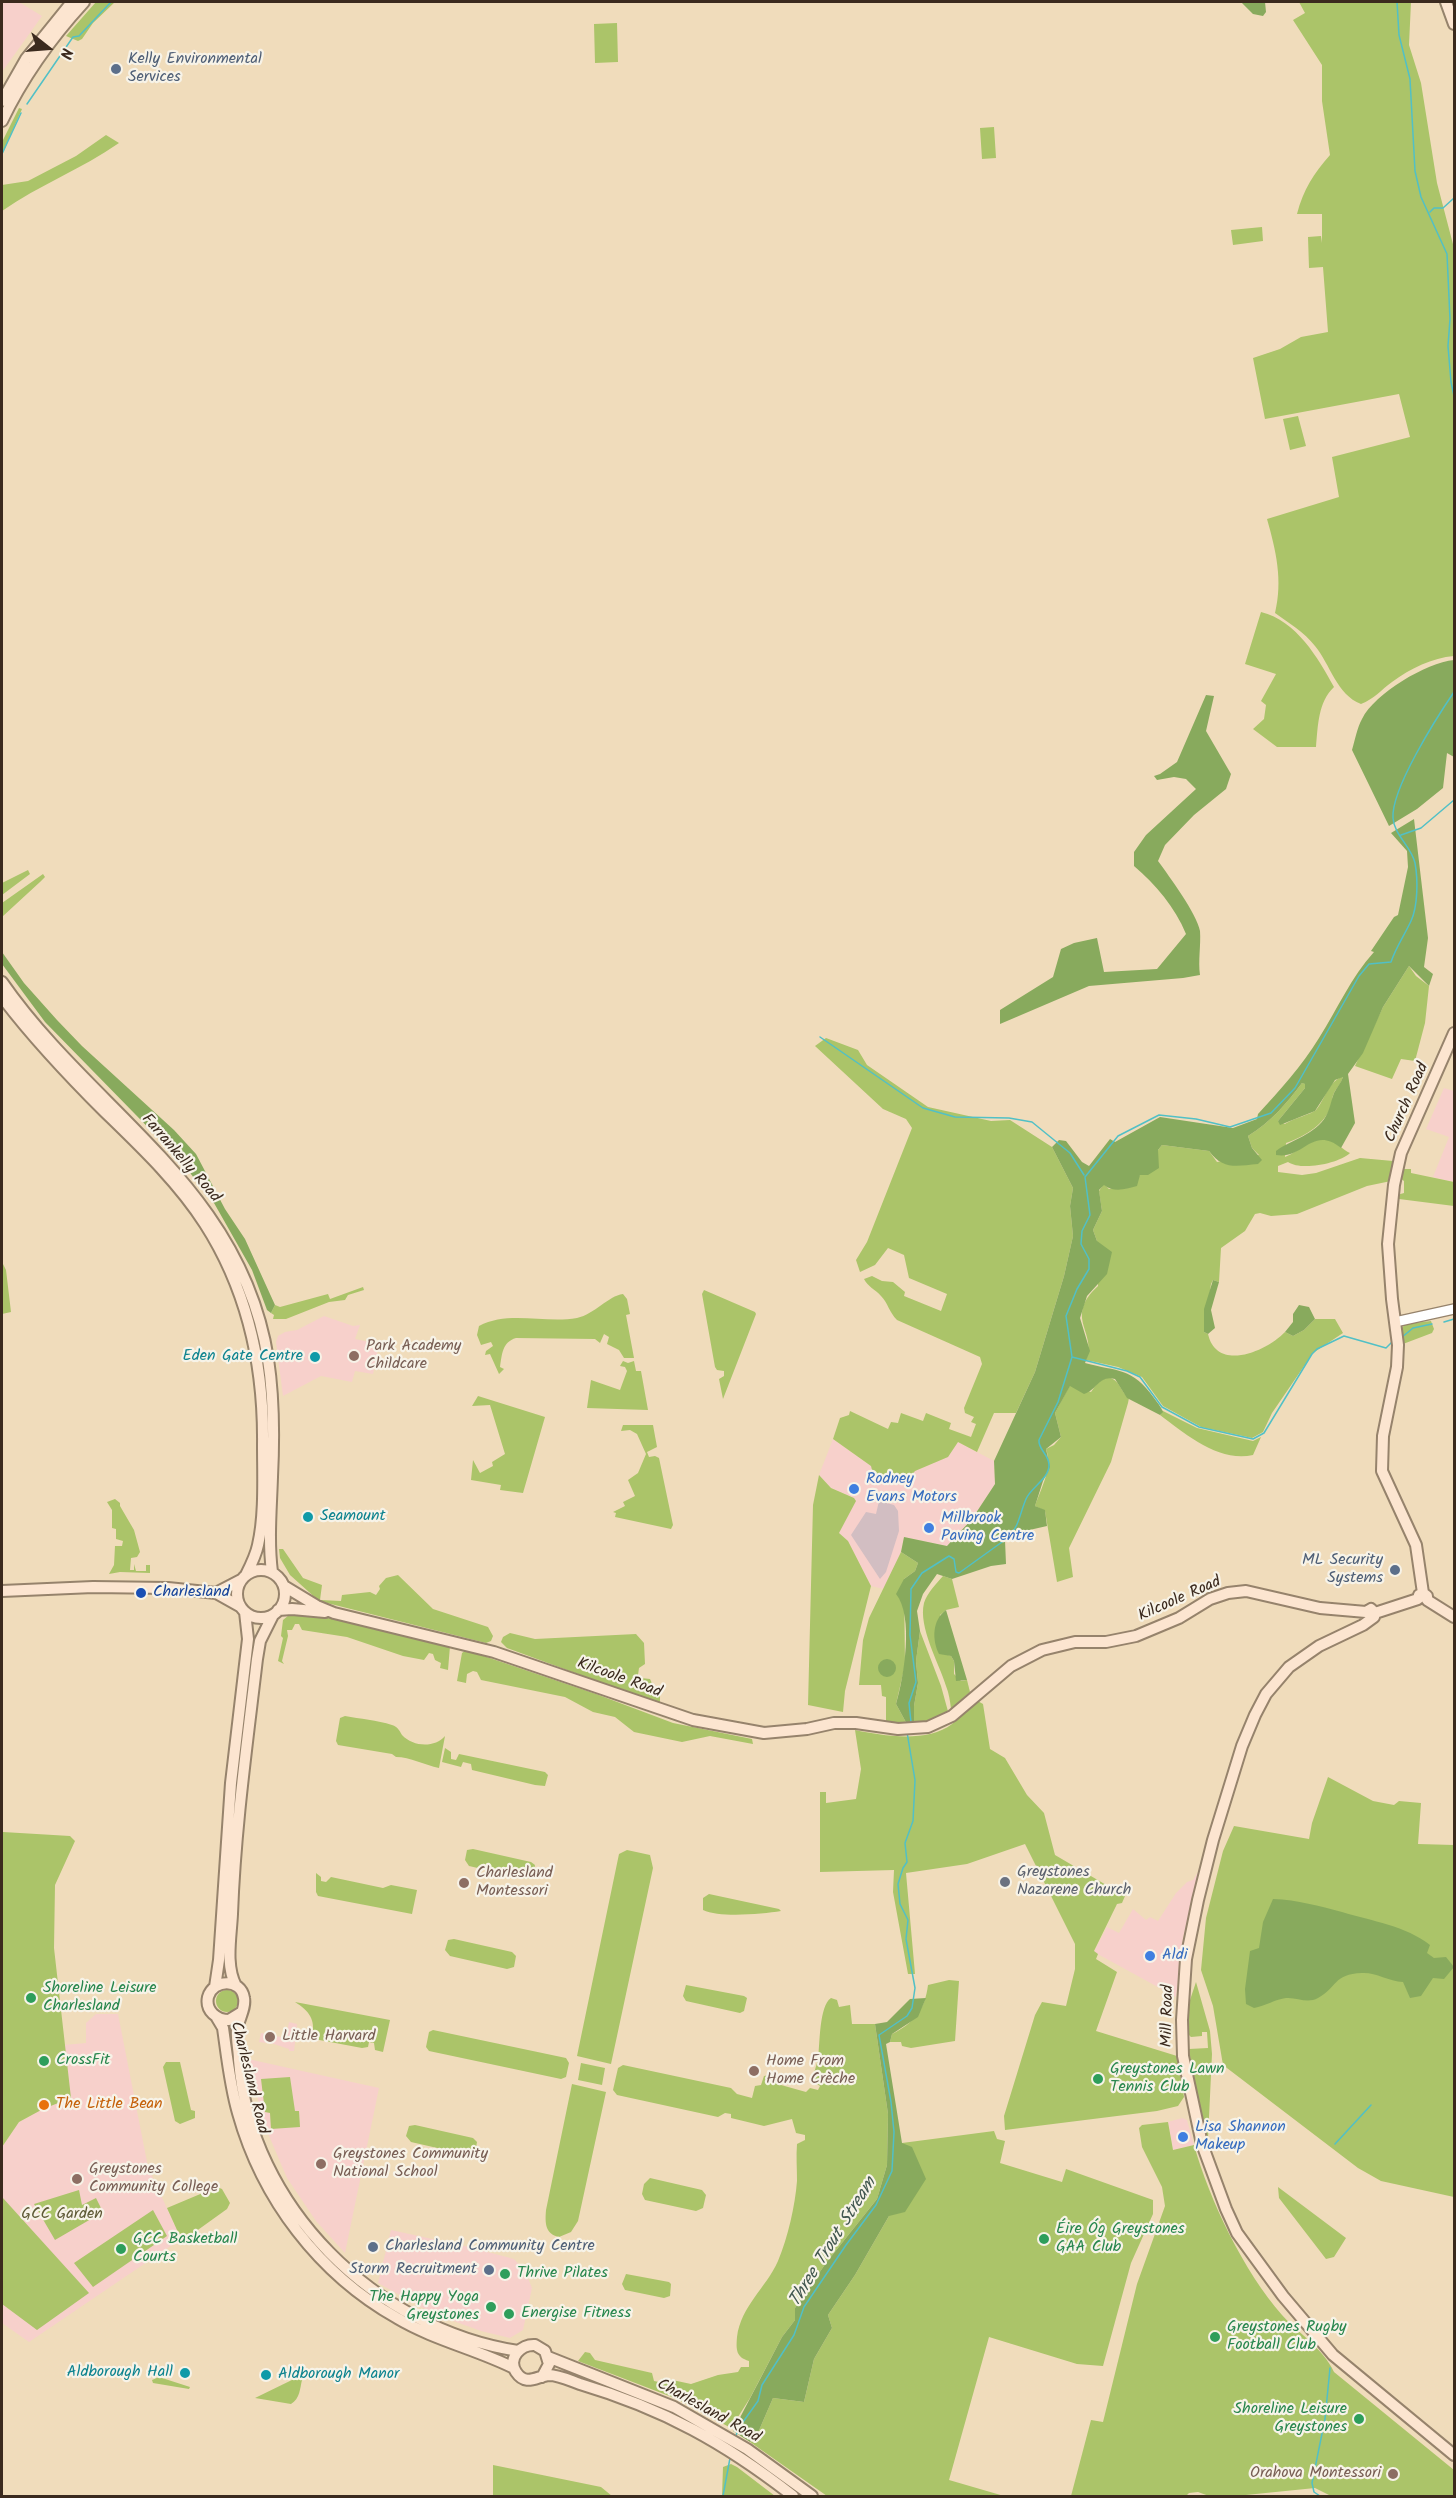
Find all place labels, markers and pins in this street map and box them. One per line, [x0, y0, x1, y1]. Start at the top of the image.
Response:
place label: Kelly Environmental Services [128, 50, 262, 88]
marker: Kelly Environmental Services [109, 62, 123, 76]
place label: Park Academy Childcare [366, 1337, 461, 1375]
place label: Eden Gate Centre [182, 1347, 303, 1367]
marker: Park Academy Childcare [347, 1349, 361, 1363]
marker: Eden Gate Centre [308, 1350, 322, 1364]
place label: Rodney Evans Motors [866, 1470, 957, 1508]
marker: Rodney Evans Motors [847, 1482, 861, 1496]
place label: Seamount [320, 1507, 386, 1527]
place label: Millbrook Paving Centre [941, 1509, 1034, 1547]
marker: Seamount [301, 1510, 315, 1524]
marker: Millbrook Paving Centre [922, 1521, 936, 1535]
place label: ML Security Systems [1302, 1551, 1383, 1589]
marker: ML Security Systems [1388, 1563, 1402, 1577]
place label: Charlesland [153, 1583, 230, 1603]
marker: Charlesland [134, 1586, 148, 1600]
place label: Greystones Nazarene Church [1017, 1863, 1131, 1901]
place label: Charlesland Montessori [476, 1864, 553, 1902]
marker: Greystones Nazarene Church [998, 1875, 1012, 1889]
marker: Charlesland Montessori [457, 1876, 471, 1890]
place label: Aldi [1162, 1946, 1187, 1966]
marker: Aldi [1143, 1949, 1157, 1963]
place label: Shoreline Leisure Charlesland [43, 1979, 156, 2017]
marker: Shoreline Leisure Charlesland [24, 1991, 38, 2005]
place label: Little Harvard [282, 2027, 376, 2047]
marker: Little Harvard [263, 2030, 277, 2044]
place label: CrossFit [56, 2051, 110, 2071]
place label: Home From Home Crèche [766, 2052, 855, 2090]
marker: CrossFit [37, 2054, 51, 2068]
place label: Greystones Lawn Tennis Club [1110, 2060, 1225, 2098]
marker: Home From Home Crèche [747, 2064, 761, 2078]
marker: Greystones Lawn Tennis Club [1091, 2072, 1105, 2086]
place label: The Little Bean [56, 2095, 163, 2115]
marker: The Little Bean [37, 2098, 51, 2112]
place label: Lisa Shannon Makeup [1195, 2118, 1286, 2156]
marker: Lisa Shannon Makeup [1176, 2130, 1190, 2144]
place label: Greystones Community National School [333, 2145, 488, 2183]
marker: Greystones Community National School [314, 2157, 328, 2171]
place label: Greystones Community College [89, 2160, 218, 2198]
marker: Greystones Community College [70, 2172, 84, 2186]
place label: Éire Óg Greystones GAA Club [1056, 2220, 1184, 2258]
place label: GCC Basketball Courts [133, 2230, 238, 2268]
marker: Éire Óg Greystones GAA Club [1037, 2232, 1051, 2246]
place label: Charlesland Community Centre [385, 2237, 595, 2257]
marker: Charlesland Community Centre [366, 2240, 380, 2254]
marker: GCC Basketball Courts [114, 2242, 128, 2256]
place label: Storm Recruitment [349, 2260, 477, 2280]
marker: Storm Recruitment [482, 2263, 496, 2277]
place label: Thrive Pilates [517, 2264, 608, 2284]
marker: Thrive Pilates [498, 2267, 512, 2281]
place label: The Happy Yoga Greystones [369, 2288, 479, 2326]
marker: The Happy Yoga Greystones [484, 2300, 498, 2314]
place label: Energise Fitness [521, 2304, 631, 2324]
marker: Energise Fitness [502, 2307, 516, 2321]
place label: Greystones Rugby Football Club [1227, 2318, 1347, 2356]
marker: Greystones Rugby Football Club [1208, 2330, 1222, 2344]
place label: Aldborough Hall [67, 2363, 173, 2383]
place label: Aldborough Manor [278, 2365, 399, 2385]
marker: Aldborough Hall [178, 2366, 192, 2380]
marker: Aldborough Manor [259, 2368, 273, 2382]
place label: Shoreline Leisure Greystones [1234, 2400, 1347, 2438]
marker: Shoreline Leisure Greystones [1352, 2412, 1366, 2426]
place label: Orahova Montessori [1250, 2464, 1381, 2484]
marker: Orahova Montessori [1386, 2467, 1400, 2481]

